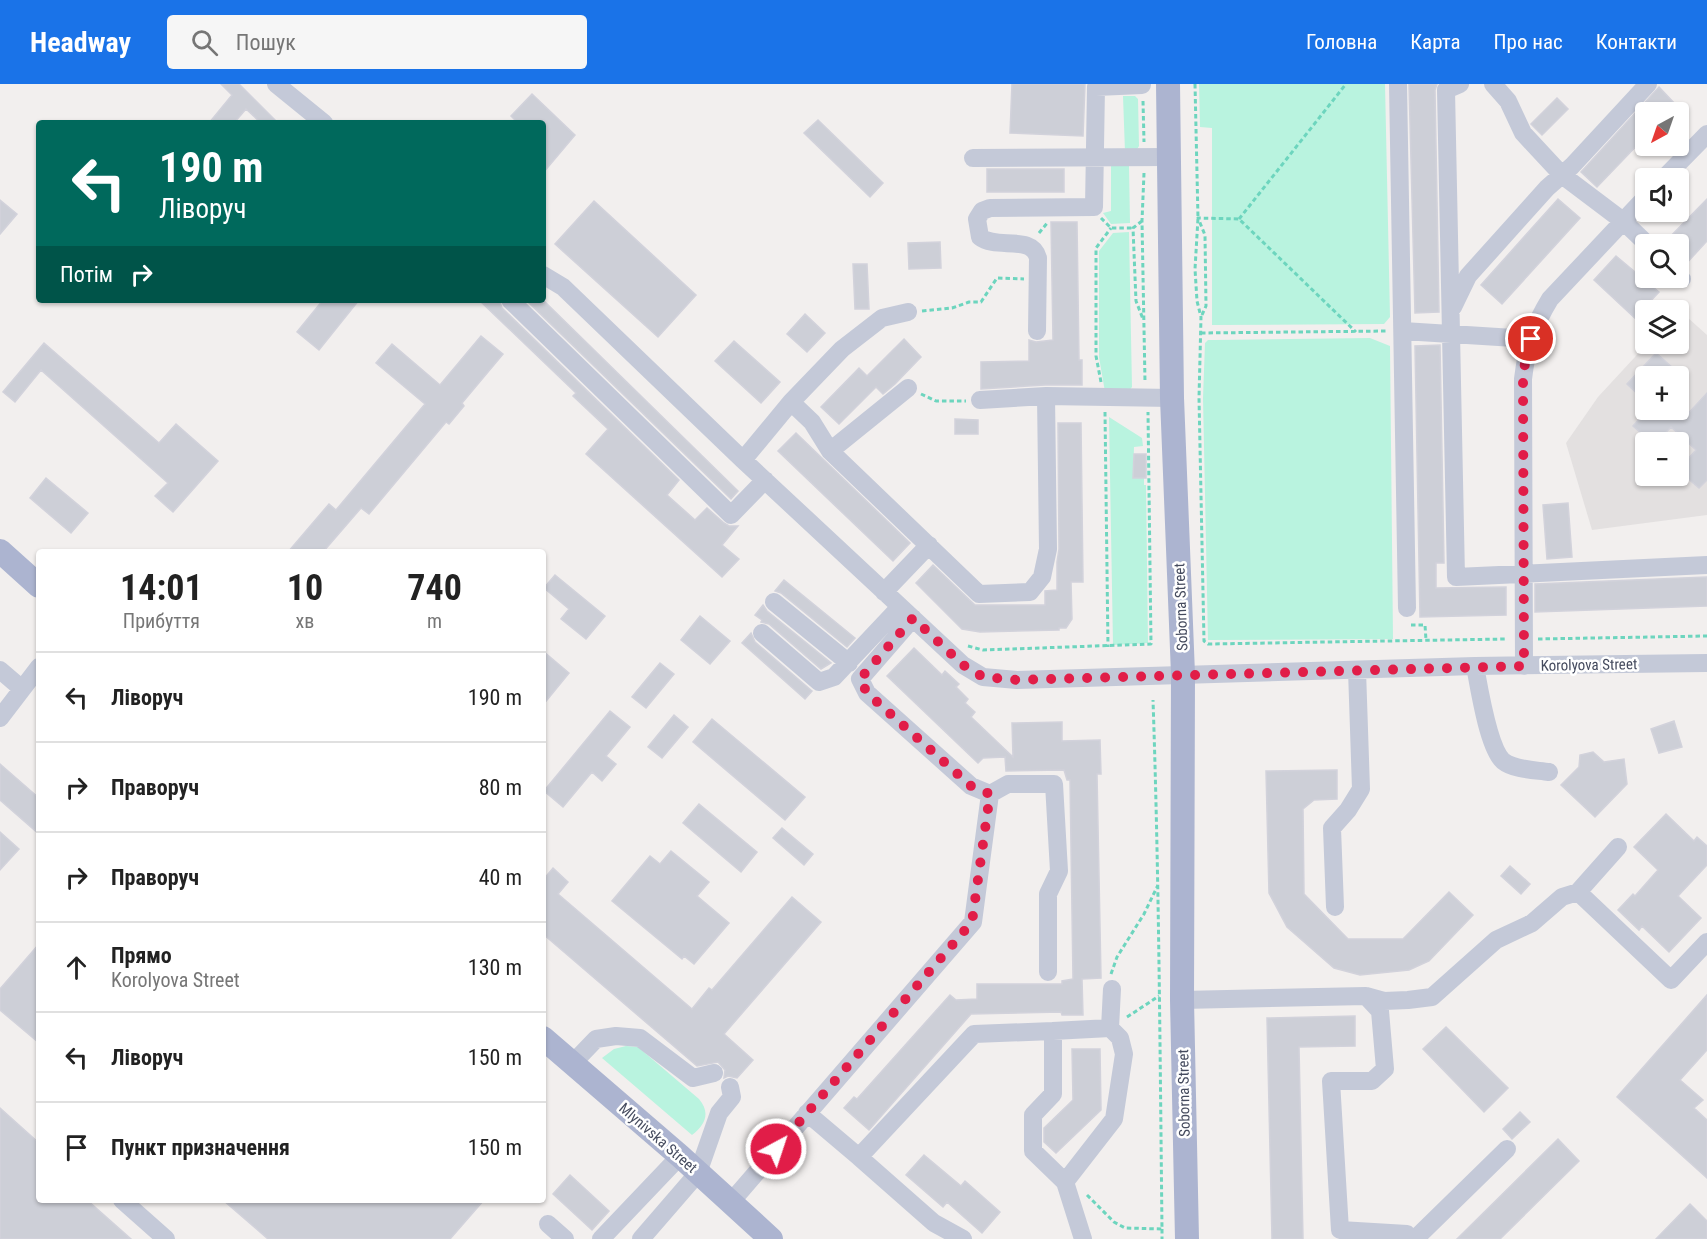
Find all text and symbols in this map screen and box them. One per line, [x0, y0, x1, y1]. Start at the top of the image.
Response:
search box [167, 15, 587, 69]
text: Headway [30, 26, 131, 59]
icon: search [188, 26, 221, 59]
text: Пошук [236, 30, 296, 55]
text: Головна [1306, 30, 1377, 54]
text: Карта [1410, 30, 1461, 54]
text: Про нас [1494, 30, 1563, 54]
text: Контакти [1596, 30, 1677, 54]
north arrow [1635, 102, 1689, 156]
map controls [1635, 102, 1689, 486]
text: 190 m [159, 143, 264, 192]
icon: left [60, 144, 138, 222]
button: sound [1635, 168, 1689, 222]
text: Ліворуч [159, 193, 246, 225]
button: search [1635, 234, 1689, 288]
icon: right [125, 258, 158, 291]
text: Потім [60, 262, 113, 287]
button: layers [1635, 300, 1689, 354]
pin [1505, 313, 1556, 364]
icon: arrive [1514, 322, 1547, 355]
button: + [1635, 366, 1689, 420]
button: − [1635, 432, 1689, 486]
street label: Soborna Street [1170, 563, 1192, 651]
text: 14:01 [120, 567, 203, 609]
text: 10 [287, 567, 323, 609]
text: 740 [407, 567, 462, 609]
text: Прибуття [123, 609, 200, 633]
text: хв [296, 609, 314, 633]
text: m [427, 609, 442, 633]
street label: Korolyova Street [1541, 655, 1637, 675]
icon: left [60, 681, 93, 714]
text: Ліворуч [111, 685, 183, 710]
text: 190 m [468, 685, 522, 710]
icon: right [60, 771, 93, 804]
text: Праворуч [111, 775, 199, 800]
text: 80 m [479, 775, 522, 800]
icon: right [60, 861, 93, 894]
text: Праворуч [111, 865, 199, 890]
text: 40 m [479, 865, 522, 890]
text: Прямо [111, 943, 172, 968]
icon: ahead [60, 951, 93, 984]
text: 130 m [468, 955, 522, 980]
text: Korolyova Street [111, 968, 240, 992]
icon: left [60, 1041, 93, 1074]
text: Ліворуч [111, 1045, 183, 1070]
text: 150 m [468, 1045, 522, 1070]
street label: Soborna Street [1174, 1049, 1194, 1137]
street label: Mlynivska Street [615, 1099, 701, 1177]
position arrow [744, 1117, 808, 1181]
icon: arrive [60, 1131, 93, 1164]
text: Пункт призначення [111, 1135, 290, 1160]
text: 150 m [468, 1135, 522, 1160]

